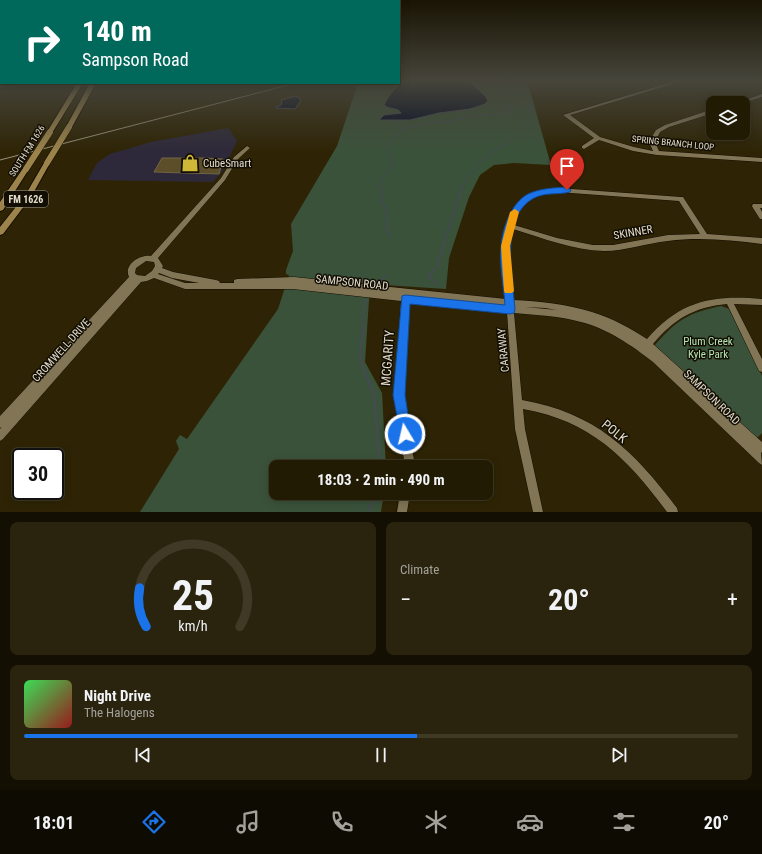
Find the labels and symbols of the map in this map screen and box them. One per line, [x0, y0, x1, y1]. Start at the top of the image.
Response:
street label: SOUTH FM 1626 [7, 124, 47, 178]
street label: SPRING BRANCH LOOP [631, 134, 715, 152]
pin [550, 149, 584, 190]
shop icon: CubeSmart [180, 153, 200, 173]
place label: CubeSmart [203, 157, 251, 170]
road number: FM 1626 [4, 191, 48, 207]
street label: SKINNER [613, 223, 654, 242]
street label: SAMPSON ROAD [315, 272, 389, 293]
street label: CROMWELL DRIVE [30, 316, 93, 385]
street label: CARAWAY [495, 327, 512, 373]
street label: MCGARITY [378, 329, 397, 387]
park label: Plum Creek Kyle Park [683, 335, 733, 361]
street label: SAMPSON ROAD [681, 367, 742, 427]
position arrow [384, 413, 426, 455]
street label: POLK [599, 417, 631, 447]
speed limit sign: 30 [12, 448, 64, 500]

